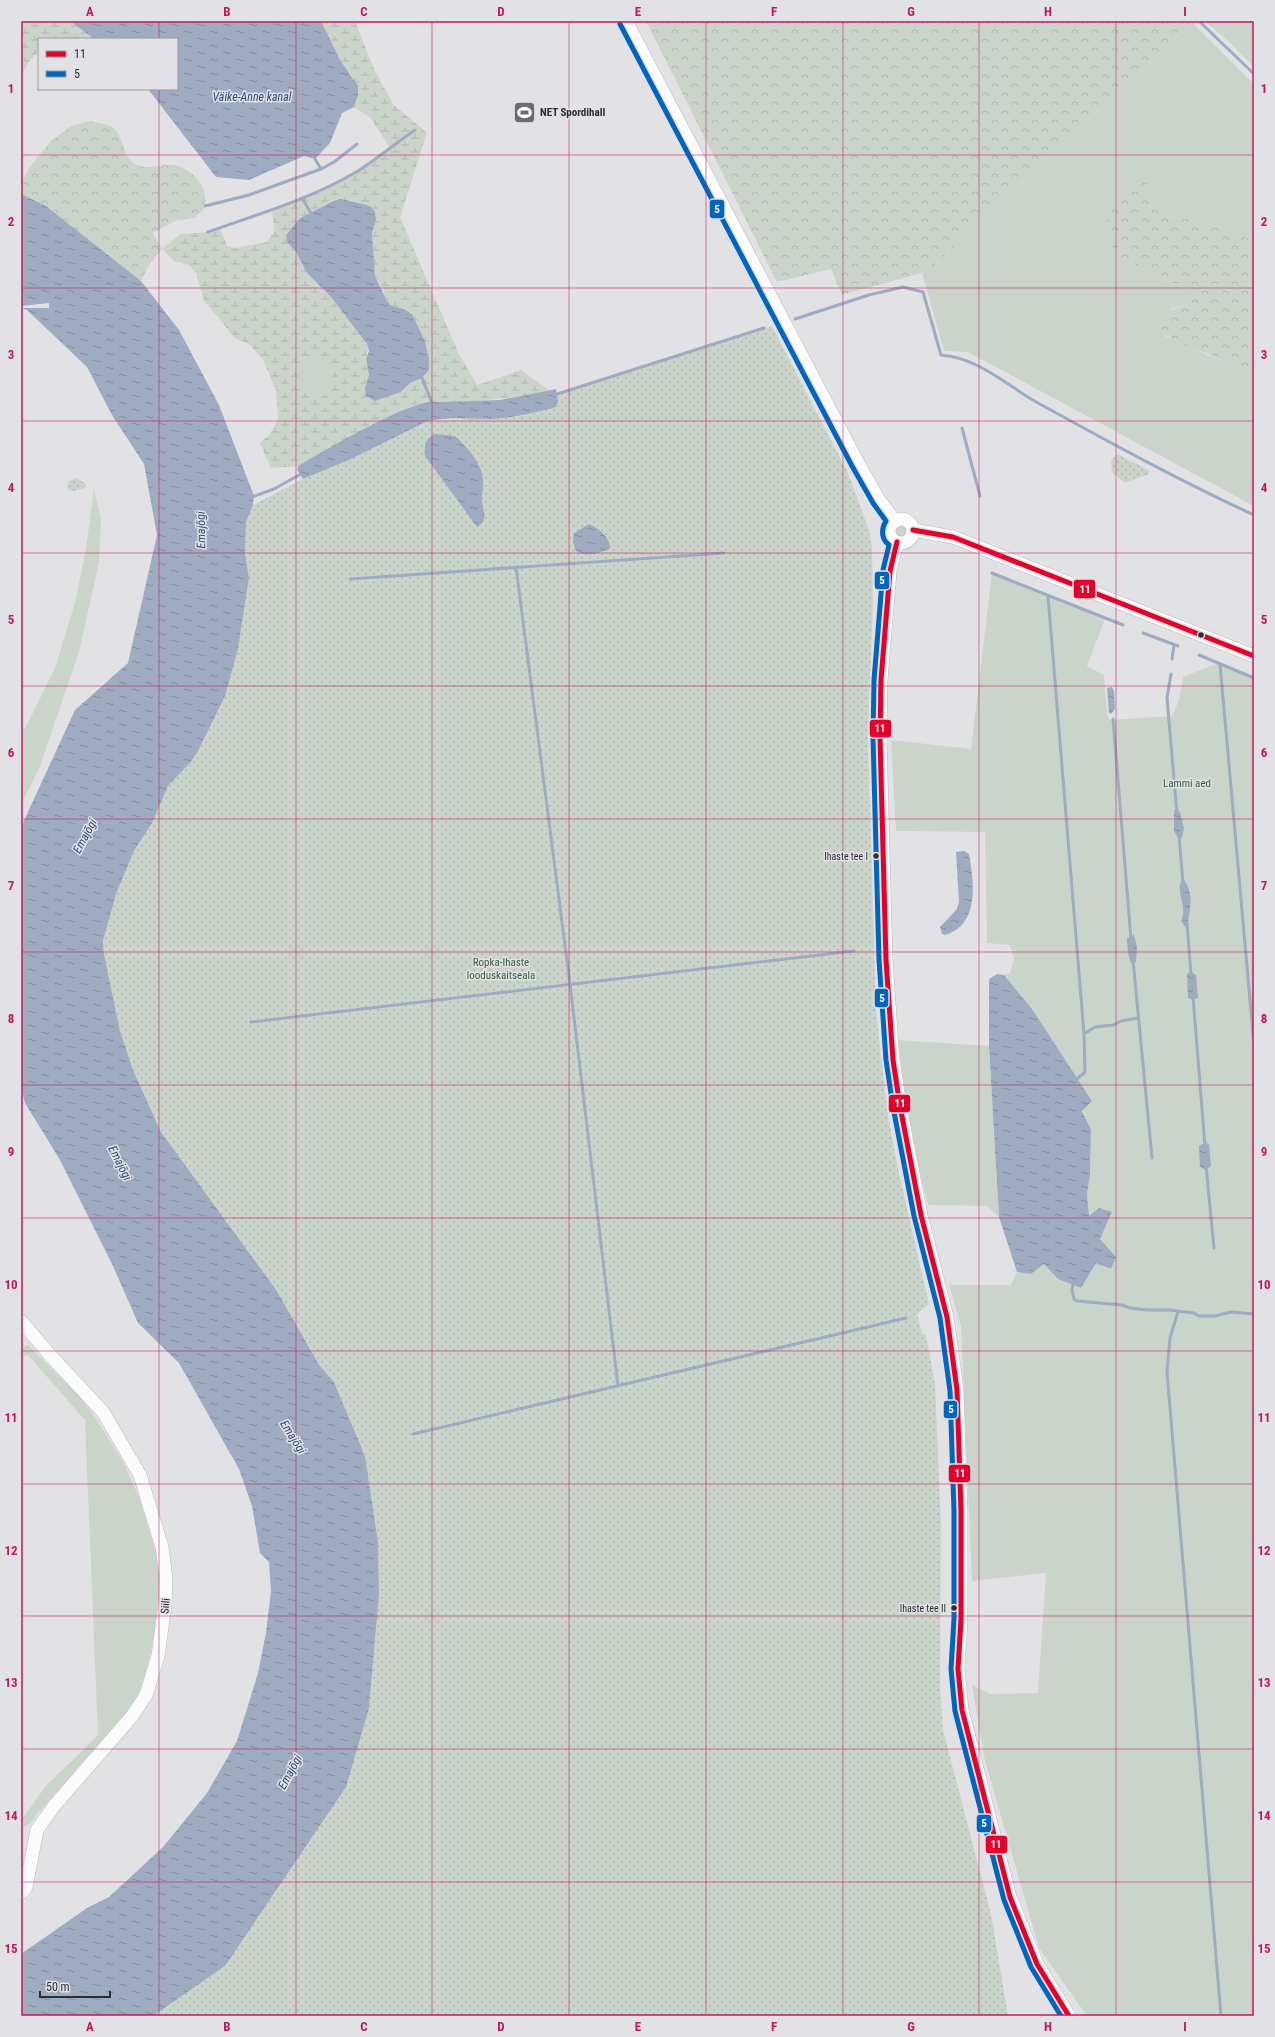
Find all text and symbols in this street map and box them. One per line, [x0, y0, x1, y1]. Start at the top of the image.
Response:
text: A [86, 4, 94, 19]
text: B [223, 4, 231, 19]
text: C [360, 4, 368, 19]
text: D [497, 4, 505, 19]
text: E [635, 4, 642, 19]
text: F [771, 4, 777, 19]
text: G [907, 4, 915, 19]
text: H [1044, 4, 1052, 19]
text: I [1183, 4, 1187, 19]
legend [38, 38, 178, 90]
text: 11 [74, 47, 86, 61]
text: 5 [74, 67, 80, 81]
text: 1 [8, 81, 14, 96]
text: 1 [1261, 81, 1267, 96]
water label: Väike-Anne kanal [213, 90, 292, 104]
sports icon: NET Spordihall [512, 99, 538, 125]
place label: NET Spordihall [540, 106, 605, 119]
line badge: 5 [709, 199, 725, 219]
text: 5 [714, 203, 720, 216]
text: 2 [8, 214, 15, 229]
text: 2 [1261, 214, 1268, 229]
text: 3 [8, 347, 14, 362]
text: 3 [1261, 347, 1267, 362]
text: 4 [8, 480, 15, 495]
text: 4 [1261, 480, 1268, 495]
water label: Emajõgi [194, 511, 208, 549]
line badge: 5 [874, 571, 890, 590]
text: 5 [879, 574, 885, 587]
line badge: 11 [1073, 579, 1096, 599]
text: 11 [1079, 583, 1091, 596]
text: 5 [8, 612, 15, 627]
text: 5 [1261, 612, 1268, 627]
unlabelled marker [1196, 630, 1206, 640]
line badge: 11 [869, 719, 892, 738]
text: 11 [874, 722, 886, 735]
text: 6 [8, 745, 15, 760]
text: 6 [1261, 745, 1268, 760]
park label: Lammi aed [1163, 777, 1211, 790]
water label: Emajõgi [70, 816, 100, 856]
place label: Ihaste tee I [824, 851, 868, 862]
marker: Ihaste tee I [871, 851, 881, 861]
text: 7 [8, 878, 15, 893]
text: 7 [1261, 878, 1268, 893]
park label: Ropka-Ihaste looduskaitseala [467, 956, 535, 982]
line badge: 5 [874, 988, 889, 1008]
text: 5 [879, 992, 885, 1005]
text: 8 [8, 1011, 14, 1026]
text: 8 [1261, 1011, 1267, 1026]
line badge: 11 [888, 1094, 911, 1113]
text: 11 [894, 1097, 906, 1110]
water label: Emajõgi [105, 1143, 135, 1183]
text: 9 [8, 1144, 14, 1159]
text: 9 [1261, 1144, 1267, 1159]
text: 10 [4, 1277, 18, 1292]
text: 10 [1257, 1277, 1271, 1292]
line badge: 5 [943, 1400, 958, 1419]
text: 5 [948, 1403, 954, 1416]
text: 11 [4, 1410, 18, 1425]
text: 11 [1257, 1410, 1271, 1425]
water label: Emajõgi [277, 1418, 309, 1457]
line badge: 11 [948, 1464, 971, 1483]
text: 11 [954, 1467, 966, 1480]
text: 12 [4, 1543, 18, 1558]
text: 12 [1257, 1543, 1271, 1558]
street label: Siili [158, 1598, 173, 1614]
place label: Ihaste tee II [900, 1603, 946, 1614]
marker: Ihaste tee II [949, 1603, 959, 1613]
text: 13 [4, 1675, 18, 1690]
text: 13 [1257, 1675, 1271, 1690]
water label: Emajõgi [275, 1752, 305, 1792]
text: 14 [4, 1808, 18, 1823]
text: 14 [1257, 1808, 1271, 1823]
line badge: 5 [976, 1814, 992, 1833]
text: 5 [981, 1817, 987, 1830]
line badge: 11 [985, 1835, 1008, 1854]
text: 11 [990, 1838, 1002, 1851]
text: 15 [4, 1941, 18, 1956]
text: 15 [1257, 1941, 1271, 1956]
scale bar [40, 1973, 110, 1999]
text: 50 m [46, 1980, 70, 1994]
text: A [86, 2019, 94, 2034]
text: B [223, 2019, 231, 2034]
text: C [360, 2019, 368, 2034]
text: D [497, 2019, 505, 2034]
text: E [635, 2019, 642, 2034]
text: F [771, 2019, 777, 2034]
text: G [907, 2019, 915, 2034]
text: H [1044, 2019, 1052, 2034]
text: I [1183, 2019, 1187, 2034]

